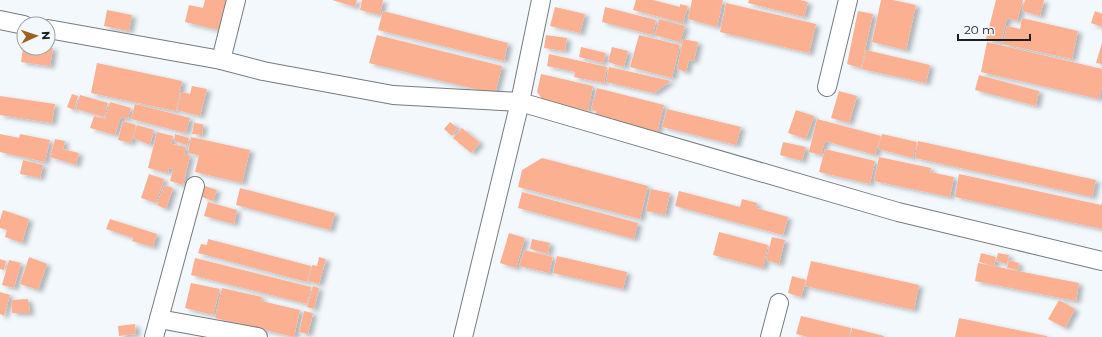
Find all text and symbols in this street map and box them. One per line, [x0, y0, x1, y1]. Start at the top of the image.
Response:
north arrow [16, 16, 56, 56]
scale bar [958, 16, 1030, 42]
text: 20 m [964, 22, 995, 37]
text: N [39, 31, 53, 40]

